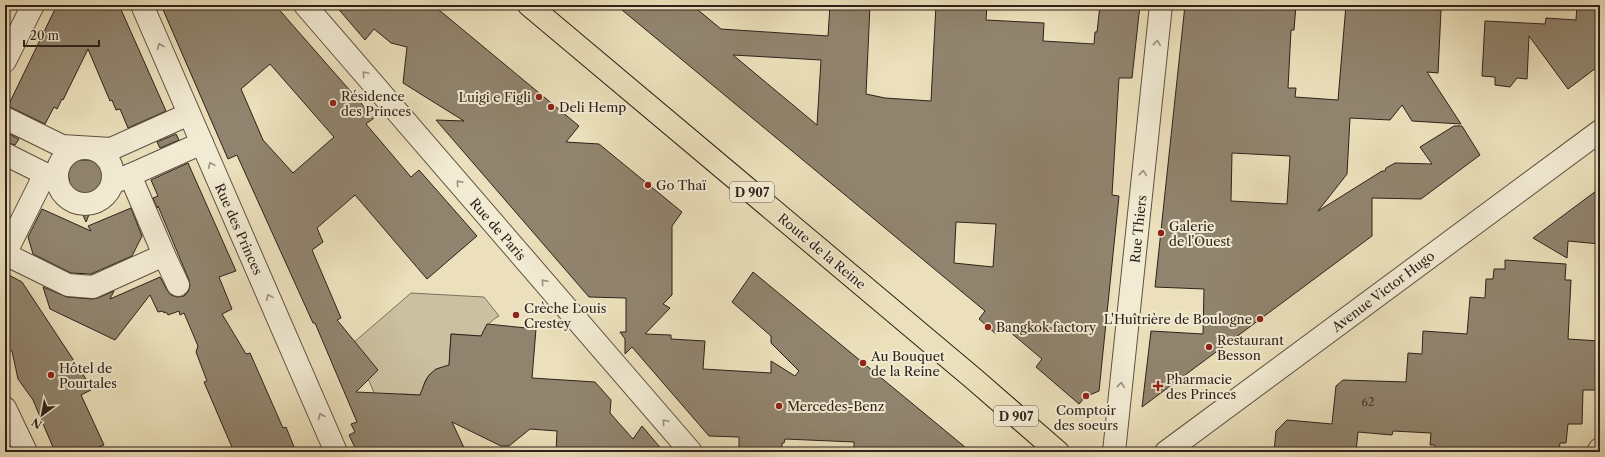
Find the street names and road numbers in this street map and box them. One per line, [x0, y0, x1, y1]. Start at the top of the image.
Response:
street label: Rue des Princes [212, 181, 266, 278]
road number: D 907 [730, 182, 774, 202]
street label: Rue Thiers [1126, 194, 1150, 264]
street label: Rue de Paris [467, 195, 530, 264]
street label: Route de la Reine [775, 210, 869, 292]
street label: Avenue Victor Hugo [1328, 247, 1437, 335]
road number: D 907 [994, 406, 1038, 426]

